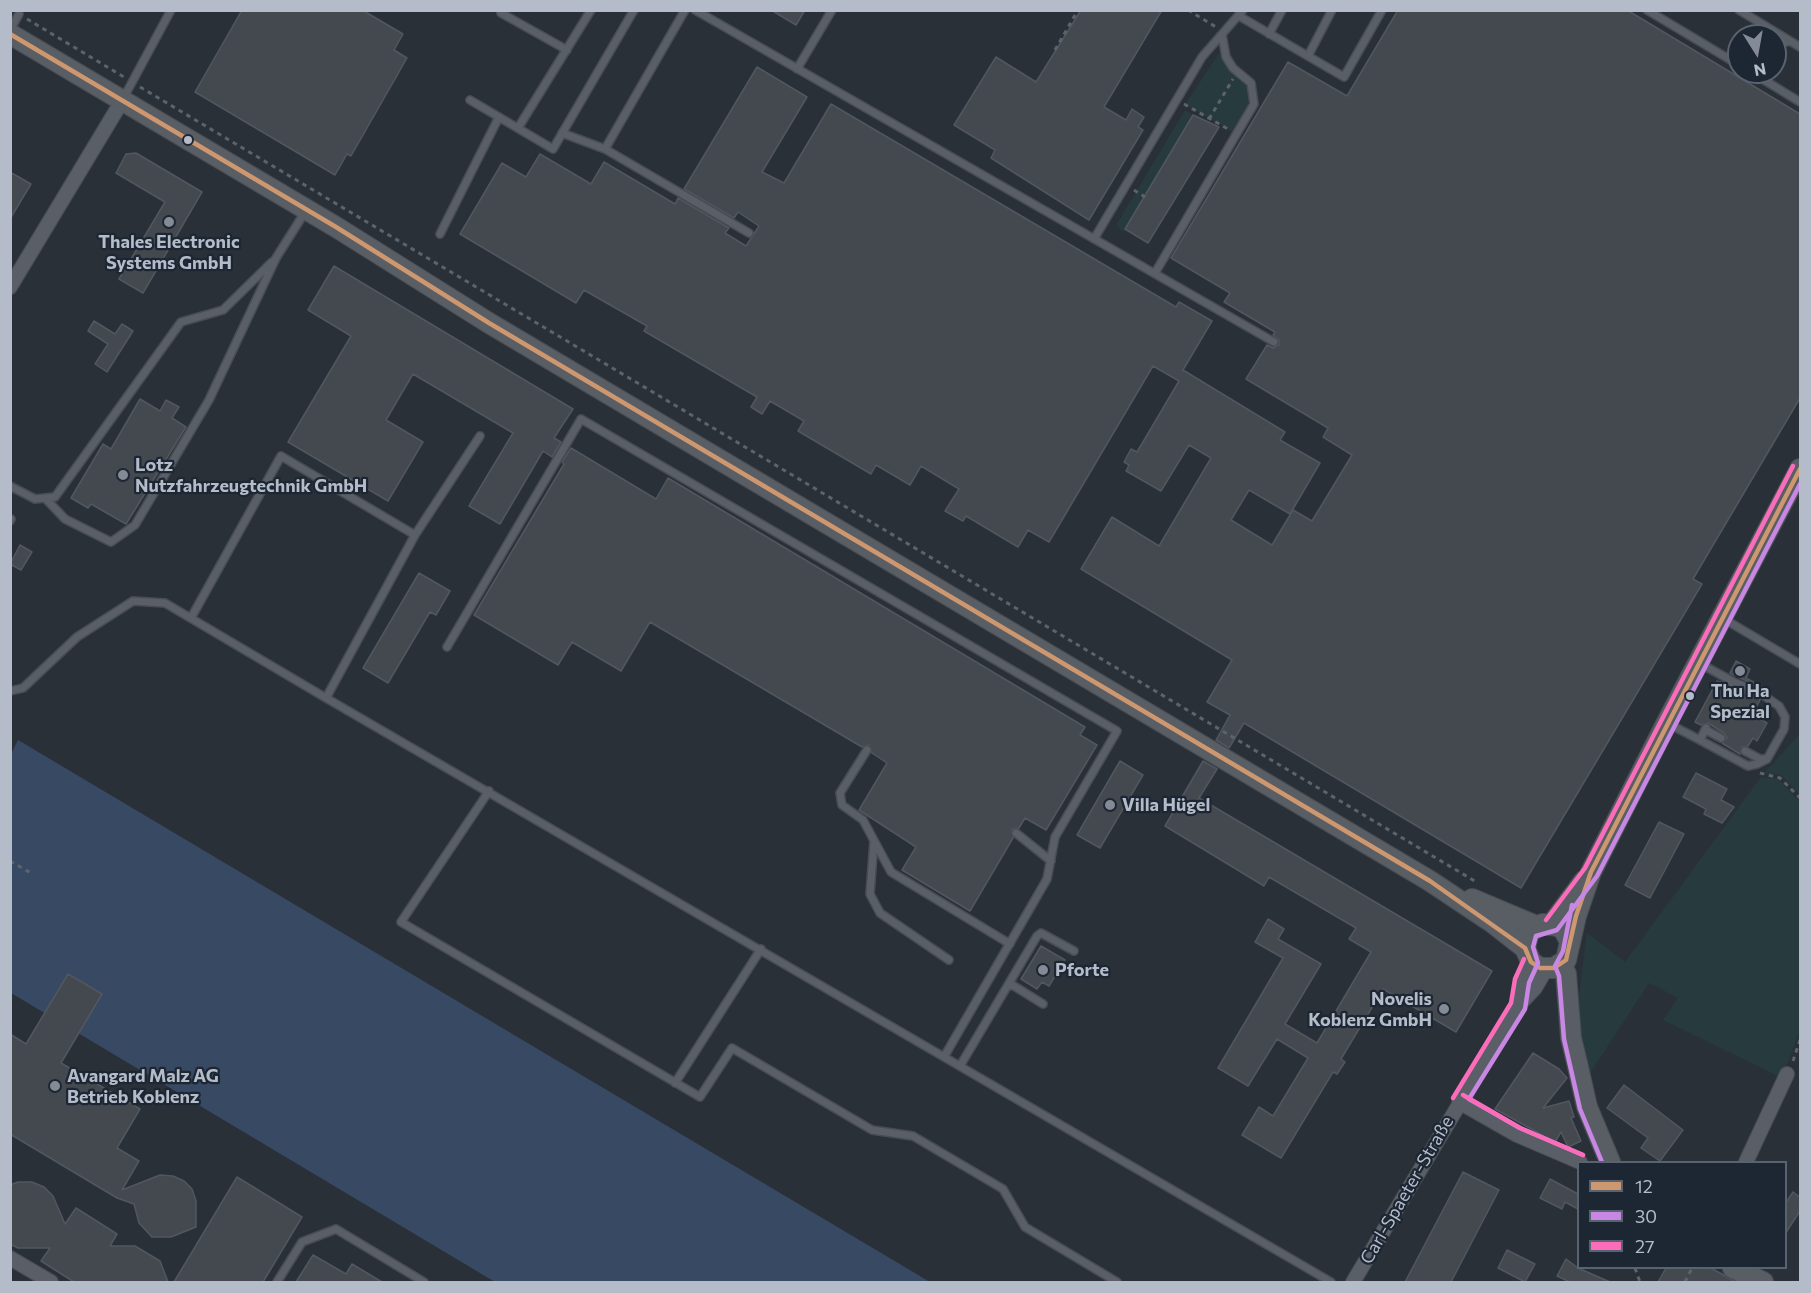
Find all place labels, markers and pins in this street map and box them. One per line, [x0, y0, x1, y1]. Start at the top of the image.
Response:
unlabelled marker [182, 134, 194, 146]
marker: Thales Electronic Systems GmbH [162, 215, 176, 229]
place label: Thales Electronic Systems GmbH [98, 231, 240, 274]
place label: Lotz Nutzfahrzeugtechnik GmbH [135, 454, 367, 496]
marker: Lotz Nutzfahrzeugtechnik GmbH [116, 468, 130, 482]
marker: Thu Ha Spezial [1733, 664, 1747, 678]
place label: Thu Ha Spezial [1710, 680, 1770, 722]
unlabelled marker [1684, 690, 1696, 702]
place label: Villa Hügel [1122, 794, 1210, 816]
marker: Villa Hügel [1103, 798, 1117, 812]
place label: Pforte [1055, 959, 1109, 981]
marker: Pforte [1036, 963, 1050, 977]
place label: Novelis Koblenz GmbH [1308, 988, 1432, 1030]
marker: Novelis Koblenz GmbH [1437, 1002, 1451, 1016]
place label: Avangard Malz AG Betrieb Koblenz [67, 1065, 219, 1108]
marker: Avangard Malz AG Betrieb Koblenz [48, 1079, 62, 1093]

